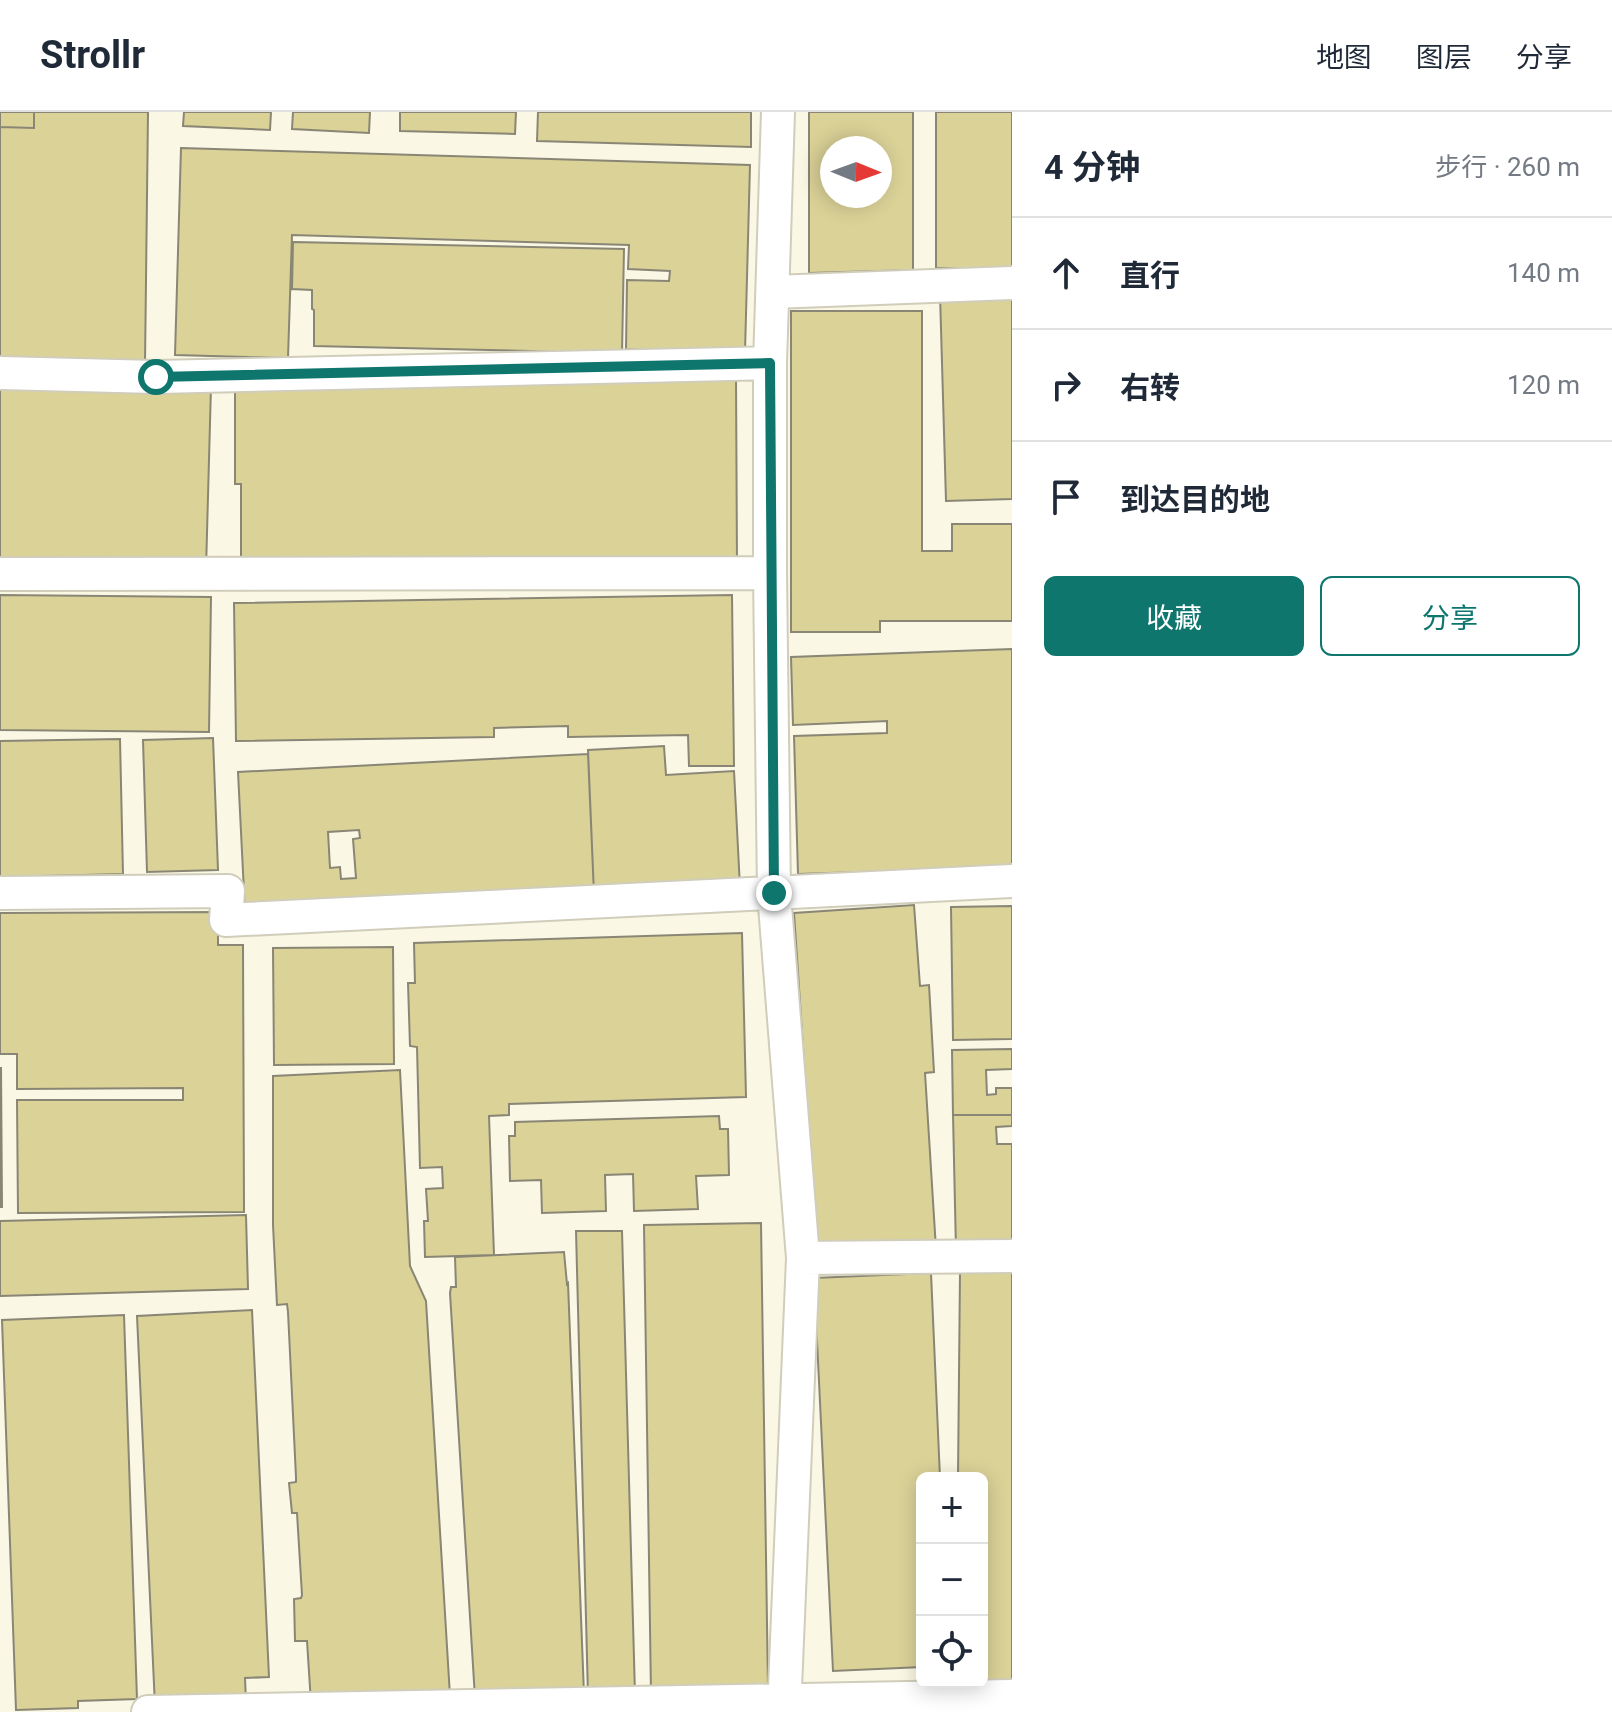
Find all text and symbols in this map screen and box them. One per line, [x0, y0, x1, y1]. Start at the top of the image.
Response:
text: Strollr [40, 33, 145, 77]
text: 地图 [1316, 41, 1372, 74]
text: 图层 [1416, 41, 1472, 74]
text: 分享 [1516, 41, 1572, 74]
north arrow [820, 136, 892, 208]
text: 4 分钟 [1044, 147, 1140, 187]
text: 步行 · 260 m [1435, 152, 1580, 182]
icon: ahead [1044, 251, 1088, 295]
text: 直行 [1120, 258, 1180, 293]
text: 140 m [1507, 258, 1580, 288]
route start [138, 359, 174, 395]
icon: right [1044, 363, 1088, 407]
text: 右转 [1120, 370, 1180, 405]
text: 120 m [1507, 370, 1580, 400]
icon: arrive [1044, 475, 1088, 519]
text: 到达目的地 [1120, 482, 1270, 517]
button: 收藏 [1044, 576, 1304, 656]
button: 分享 [1320, 576, 1580, 656]
route end [756, 875, 792, 911]
map controls [916, 1472, 988, 1688]
button: + [916, 1472, 988, 1544]
button: − [916, 1544, 988, 1616]
button: locate [916, 1616, 988, 1688]

